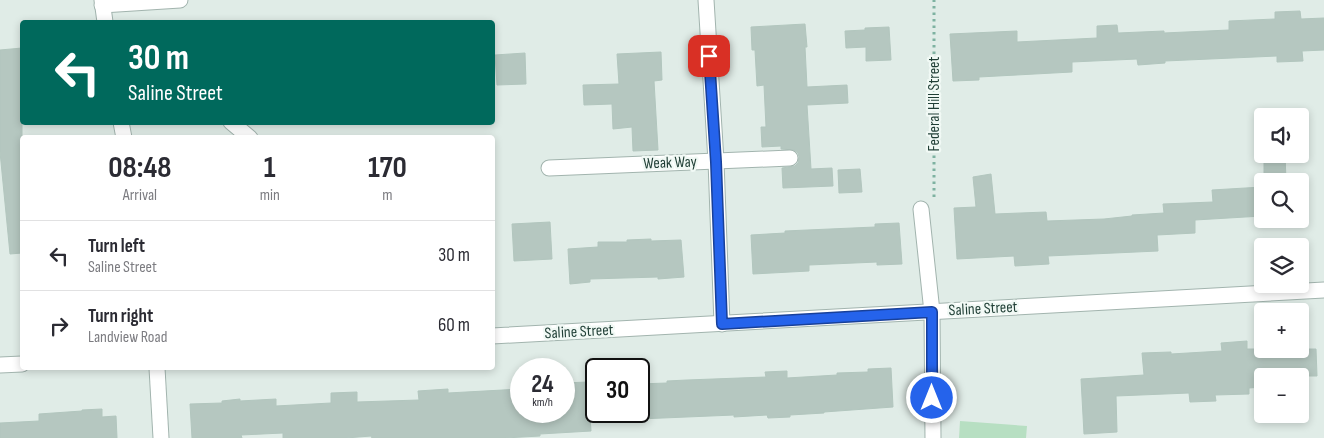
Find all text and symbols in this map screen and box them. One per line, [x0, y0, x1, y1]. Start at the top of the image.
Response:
pin [688, 35, 730, 77]
text: 30 m [128, 37, 189, 80]
icon: left [45, 40, 110, 105]
icon: arrive [695, 42, 723, 70]
street label: Federal Hill Street [925, 57, 944, 151]
text: Saline Street [128, 80, 223, 107]
map controls [1254, 108, 1309, 423]
button: sound [1254, 108, 1309, 163]
text: 08:48 [108, 150, 171, 186]
text: 1 [264, 150, 276, 186]
text: 170 [368, 150, 407, 186]
street label: Weak Way [643, 153, 697, 173]
button: search [1254, 173, 1309, 228]
text: Arrival [123, 186, 157, 205]
text: min [260, 186, 280, 205]
text: m [382, 186, 393, 205]
text: Turn left [88, 235, 145, 258]
button: layers [1254, 238, 1309, 293]
icon: left [45, 242, 73, 270]
text: 30 m [438, 244, 470, 267]
text: Saline Street [88, 258, 157, 277]
street label: Saline Street [948, 298, 1018, 320]
button: + [1254, 303, 1309, 358]
text: Turn right [88, 305, 153, 328]
icon: right [45, 312, 73, 340]
text: 60 m [438, 314, 470, 337]
street label: Saline Street [544, 321, 614, 343]
text: Landview Road [88, 328, 167, 347]
speed limit sign: 30 [585, 358, 650, 423]
button: − [1254, 368, 1309, 423]
text: 24 [531, 369, 554, 400]
position arrow [905, 371, 957, 423]
text: km/h [532, 395, 553, 410]

